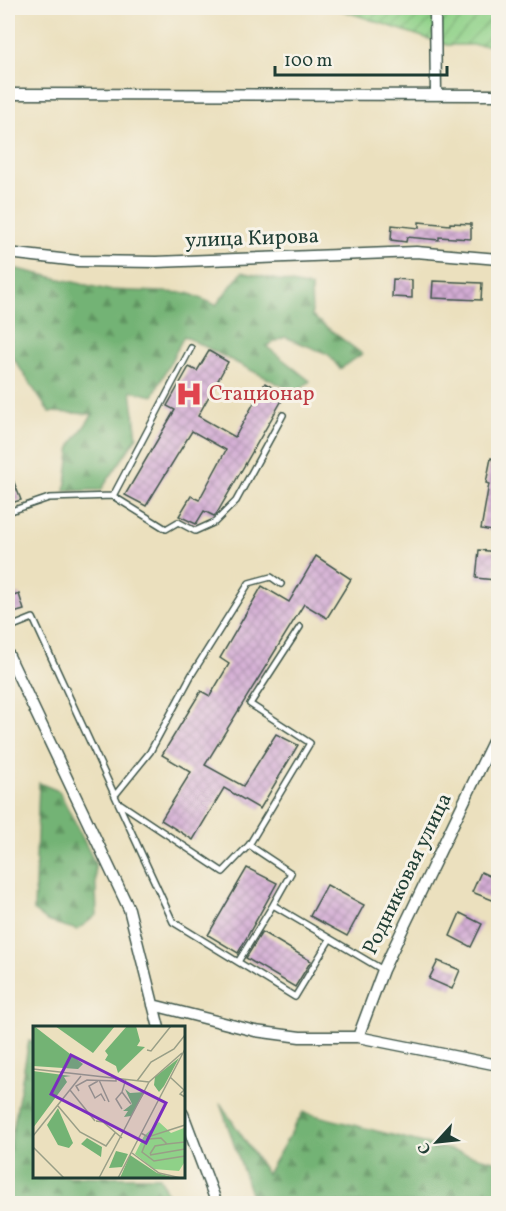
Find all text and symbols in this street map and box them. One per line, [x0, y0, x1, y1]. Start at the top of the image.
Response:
scale bar [275, 39, 448, 77]
text: 100 m [284, 49, 333, 74]
street label: улица Кирова [185, 222, 319, 256]
hospital icon: Стационар [174, 379, 204, 409]
place label: Стационар [209, 380, 315, 409]
street label: Родниковая улица [356, 788, 460, 960]
inset map [33, 1026, 184, 1178]
north arrow [407, 1112, 467, 1172]
text: С [413, 1138, 438, 1157]

